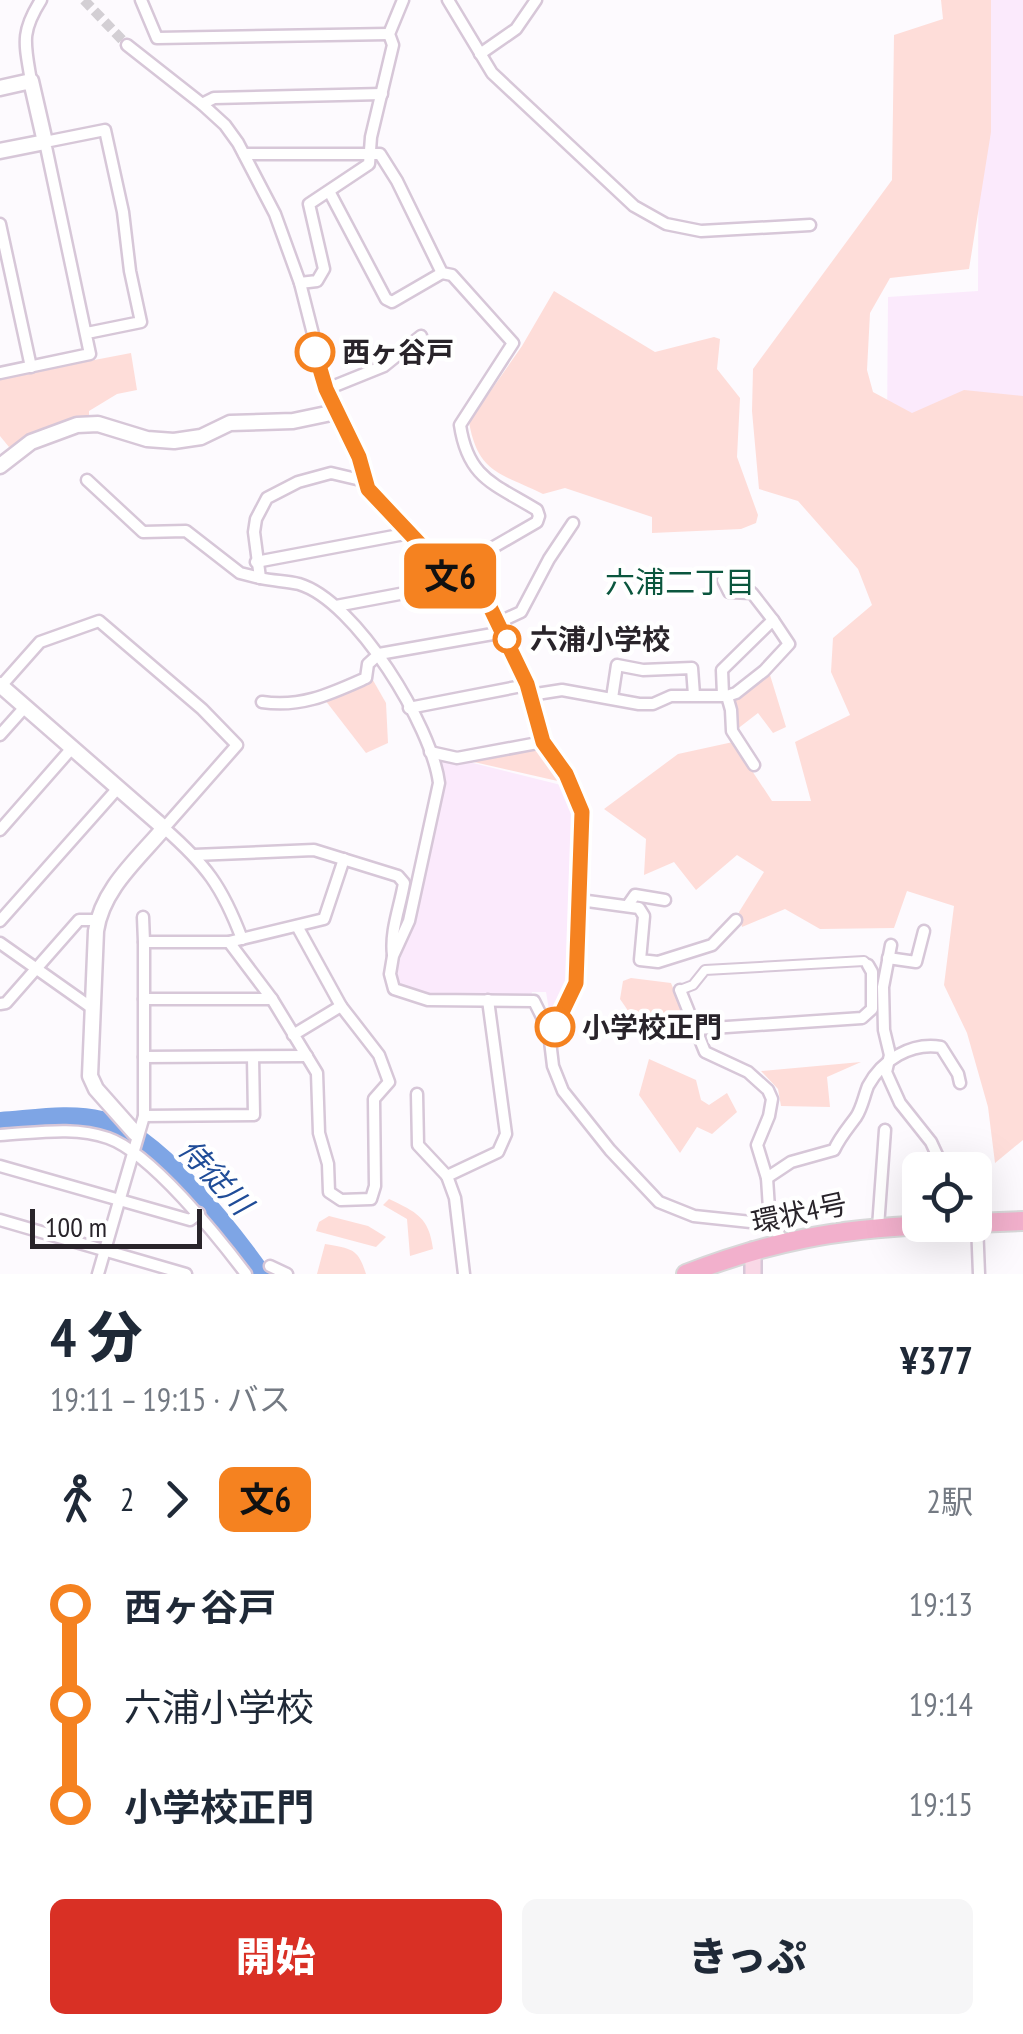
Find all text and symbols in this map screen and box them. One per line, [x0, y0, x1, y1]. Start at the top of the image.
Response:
marker: 西ヶ谷戸 [296, 333, 334, 371]
place label: 西ヶ谷戸 [342, 333, 454, 370]
line badge: 文6 [405, 544, 495, 608]
text: 文6 [424, 553, 476, 599]
district label: 六浦二丁目 [605, 562, 755, 601]
place label: 六浦小学校 [530, 620, 670, 657]
marker: 六浦小学校 [494, 626, 520, 652]
marker: 小学校正門 [536, 1008, 574, 1046]
place label: 小学校正門 [582, 1008, 722, 1045]
water label: 侍従川 [171, 1130, 263, 1224]
map controls [902, 1152, 992, 1242]
button: locate [902, 1152, 992, 1242]
street label: 環状4号 [748, 1184, 850, 1241]
scale bar [30, 1204, 202, 1248]
text: 100 m [45, 1208, 107, 1245]
text: 4 分 [50, 1301, 143, 1372]
text: ¥377 [900, 1335, 973, 1384]
text: 19:11 – 19:15 · バス [50, 1378, 291, 1420]
icon: walk [50, 1472, 105, 1527]
icon: forward [149, 1472, 204, 1527]
text: 文6 [239, 1476, 291, 1522]
text: 2 [120, 1478, 134, 1520]
text: 2駅 [927, 1480, 973, 1522]
text: 西ヶ谷戸 [124, 1582, 276, 1631]
text: 19:13 [909, 1583, 973, 1625]
text: 六浦小学校 [124, 1682, 314, 1731]
text: 19:14 [909, 1683, 973, 1725]
text: 小学校正門 [124, 1782, 314, 1831]
text: 19:15 [909, 1783, 973, 1825]
button: 開始 [50, 1899, 502, 2014]
button: きっぷ [522, 1899, 973, 2014]

